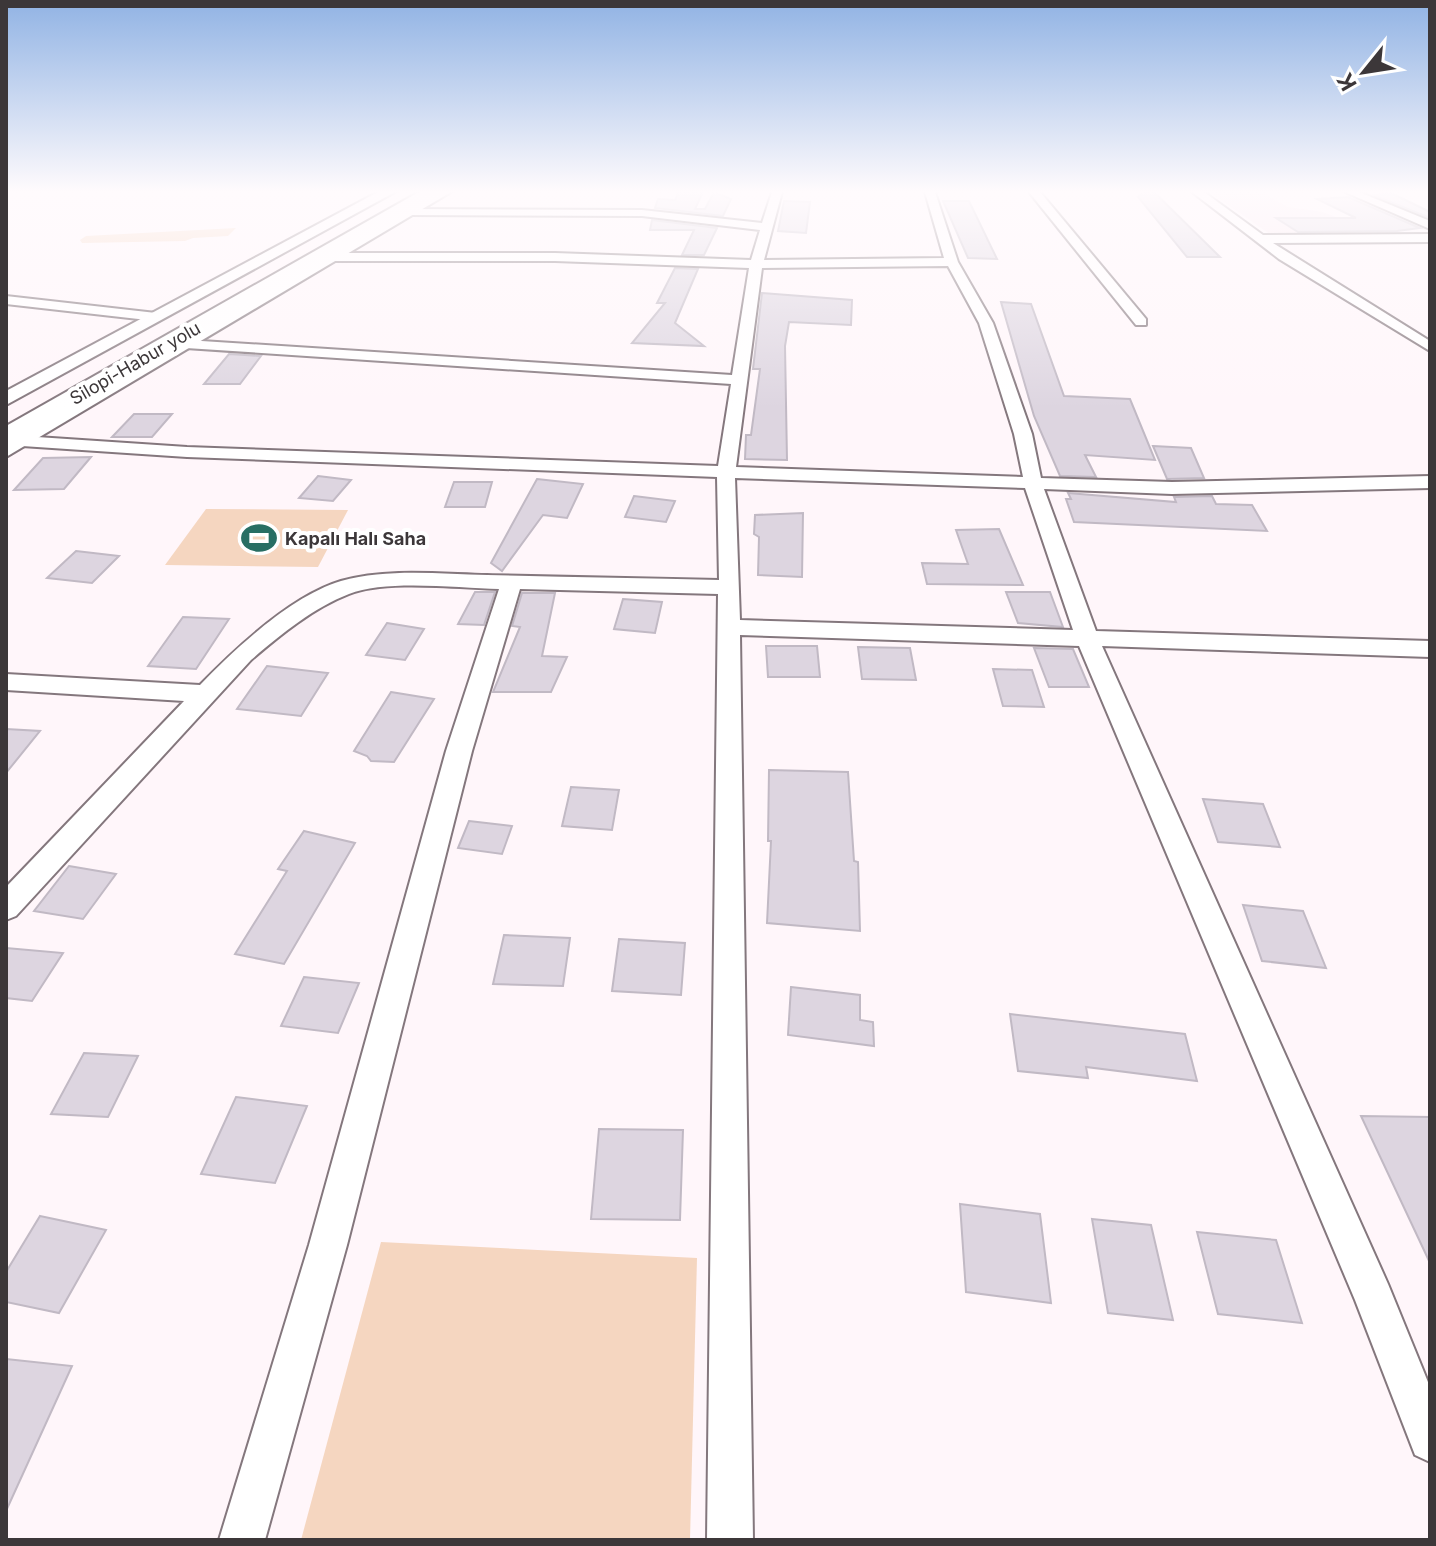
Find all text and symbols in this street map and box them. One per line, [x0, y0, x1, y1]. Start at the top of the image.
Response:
north arrow [1324, 32, 1404, 112]
text: K [1331, 68, 1362, 95]
street label: Silopi-Habur yolu [66, 317, 204, 409]
sports icon: Kapalı Halı Saha [240, 519, 278, 557]
place label: Kapalı Halı Saha [285, 528, 426, 549]

